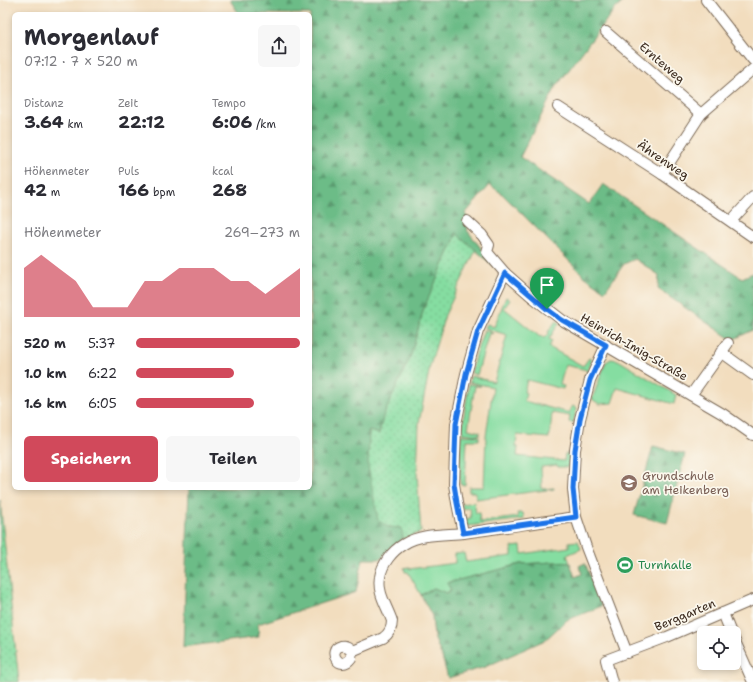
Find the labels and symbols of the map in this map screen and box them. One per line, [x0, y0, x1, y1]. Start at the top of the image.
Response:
street label: Ernteweg [636, 39, 688, 87]
street label: Ährenweg [634, 137, 692, 183]
pin [530, 268, 564, 309]
street label: Heinrich-Imig-Straße [577, 310, 691, 384]
place label: Grundschule am Heikenberg [642, 468, 729, 498]
school or university icon: Grundschule am Heikenberg [619, 473, 639, 493]
sports icon: Turnhalle [615, 555, 635, 575]
place label: Turnhalle [638, 557, 692, 573]
street label: Berggarten [652, 595, 718, 635]

